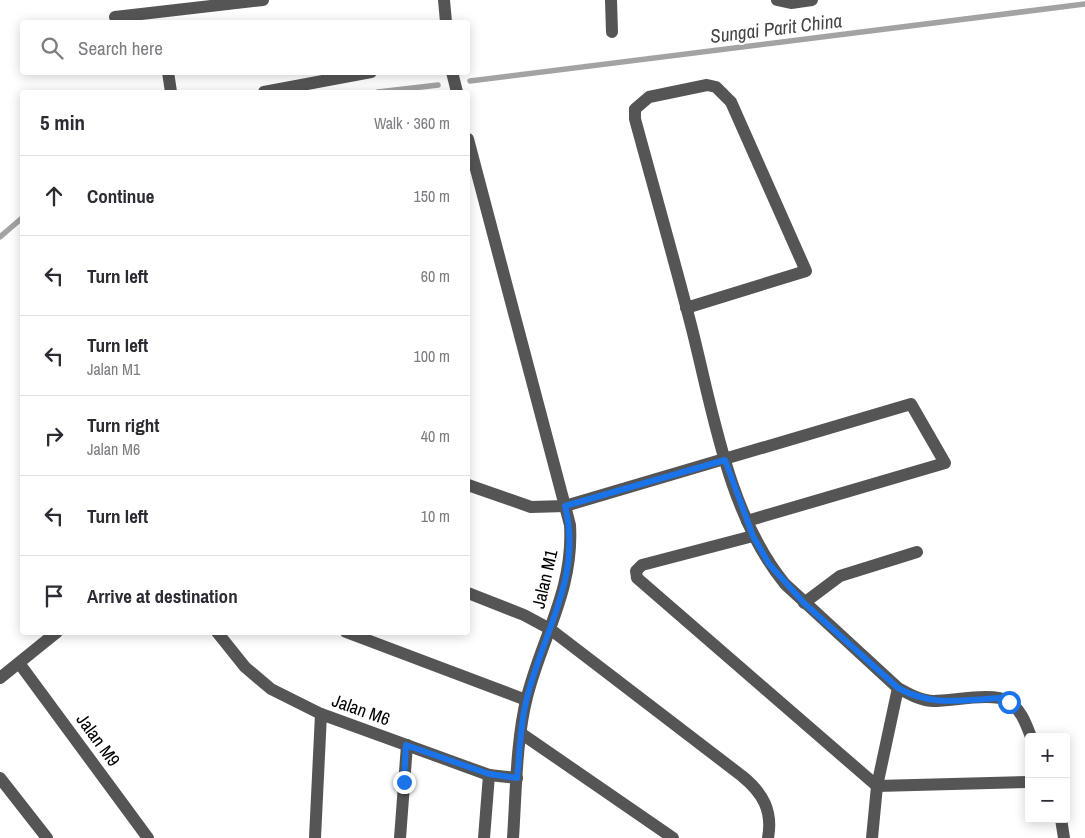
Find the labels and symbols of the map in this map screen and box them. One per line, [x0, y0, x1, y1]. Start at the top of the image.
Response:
water label: Sungai Parit China [709, 7, 844, 49]
street label: Jalan M1 [526, 546, 564, 611]
street label: Jalan M6 [329, 688, 394, 732]
route start [998, 691, 1021, 714]
street label: Jalan M9 [71, 708, 126, 771]
route end [393, 771, 416, 794]

